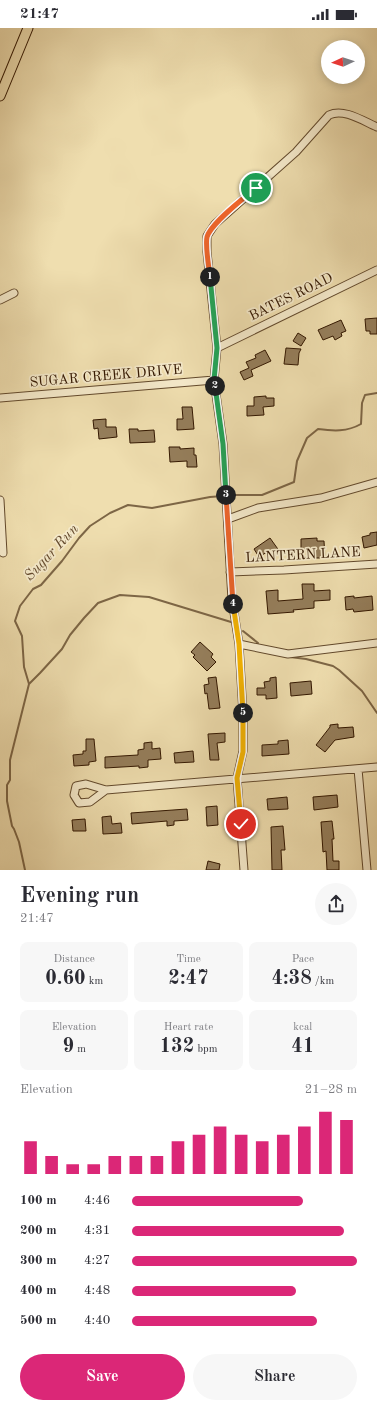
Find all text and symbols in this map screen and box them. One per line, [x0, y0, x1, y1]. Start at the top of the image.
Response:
text: 21:47 [20, 7, 59, 22]
north arrow [321, 40, 365, 84]
map controls [321, 40, 365, 84]
pin [239, 171, 273, 205]
icon: arrive [245, 177, 267, 199]
pin: 1 [200, 267, 220, 287]
text: 1 [207, 271, 213, 282]
street label: BATES ROAD [247, 271, 335, 323]
street label: SUGAR CREEK DRIVE [29, 362, 183, 390]
pin: 2 [205, 376, 225, 396]
text: 2 [212, 380, 218, 391]
pin: 3 [216, 485, 236, 505]
text: 3 [223, 489, 229, 500]
water label: Sugar Run [22, 521, 82, 584]
street label: LANTERN LANE [245, 545, 361, 565]
pin: 4 [223, 594, 243, 614]
text: 4 [230, 598, 236, 609]
pin: 5 [233, 703, 253, 723]
text: 5 [240, 707, 246, 718]
pin [224, 807, 258, 841]
icon: check [230, 813, 252, 835]
button: share [315, 883, 357, 925]
text: Evening run [20, 885, 139, 907]
text: 21:47 [20, 912, 54, 925]
text: Distance [53, 954, 95, 965]
text: Time [176, 954, 201, 965]
text: Pace [292, 954, 314, 965]
text: 0.60 [45, 969, 86, 989]
text: 2:47 [168, 969, 209, 989]
text: 4:38 [271, 969, 312, 989]
text: km [86, 976, 103, 987]
text: /km [312, 976, 334, 987]
text: Elevation [52, 1022, 97, 1033]
text: Heart rate [164, 1022, 213, 1033]
text: kcal [293, 1022, 312, 1033]
text: 9 [62, 1037, 74, 1057]
text: 132 [160, 1037, 194, 1057]
text: 41 [291, 1037, 314, 1057]
text: m [74, 1044, 86, 1055]
text: bpm [194, 1044, 217, 1055]
text: Elevation [20, 1083, 73, 1096]
text: 21–28 m [305, 1083, 357, 1096]
text: 100 m [20, 1194, 57, 1207]
text: 4:46 [84, 1194, 110, 1207]
text: 200 m [20, 1224, 57, 1237]
text: 4:31 [84, 1224, 110, 1237]
text: 300 m [20, 1254, 57, 1267]
text: 4:27 [84, 1254, 110, 1267]
text: 400 m [20, 1284, 57, 1297]
text: 4:48 [84, 1284, 110, 1297]
text: 500 m [20, 1314, 57, 1327]
text: 4:40 [84, 1314, 110, 1327]
button: Save [20, 1354, 185, 1400]
button: Share [193, 1354, 357, 1400]

